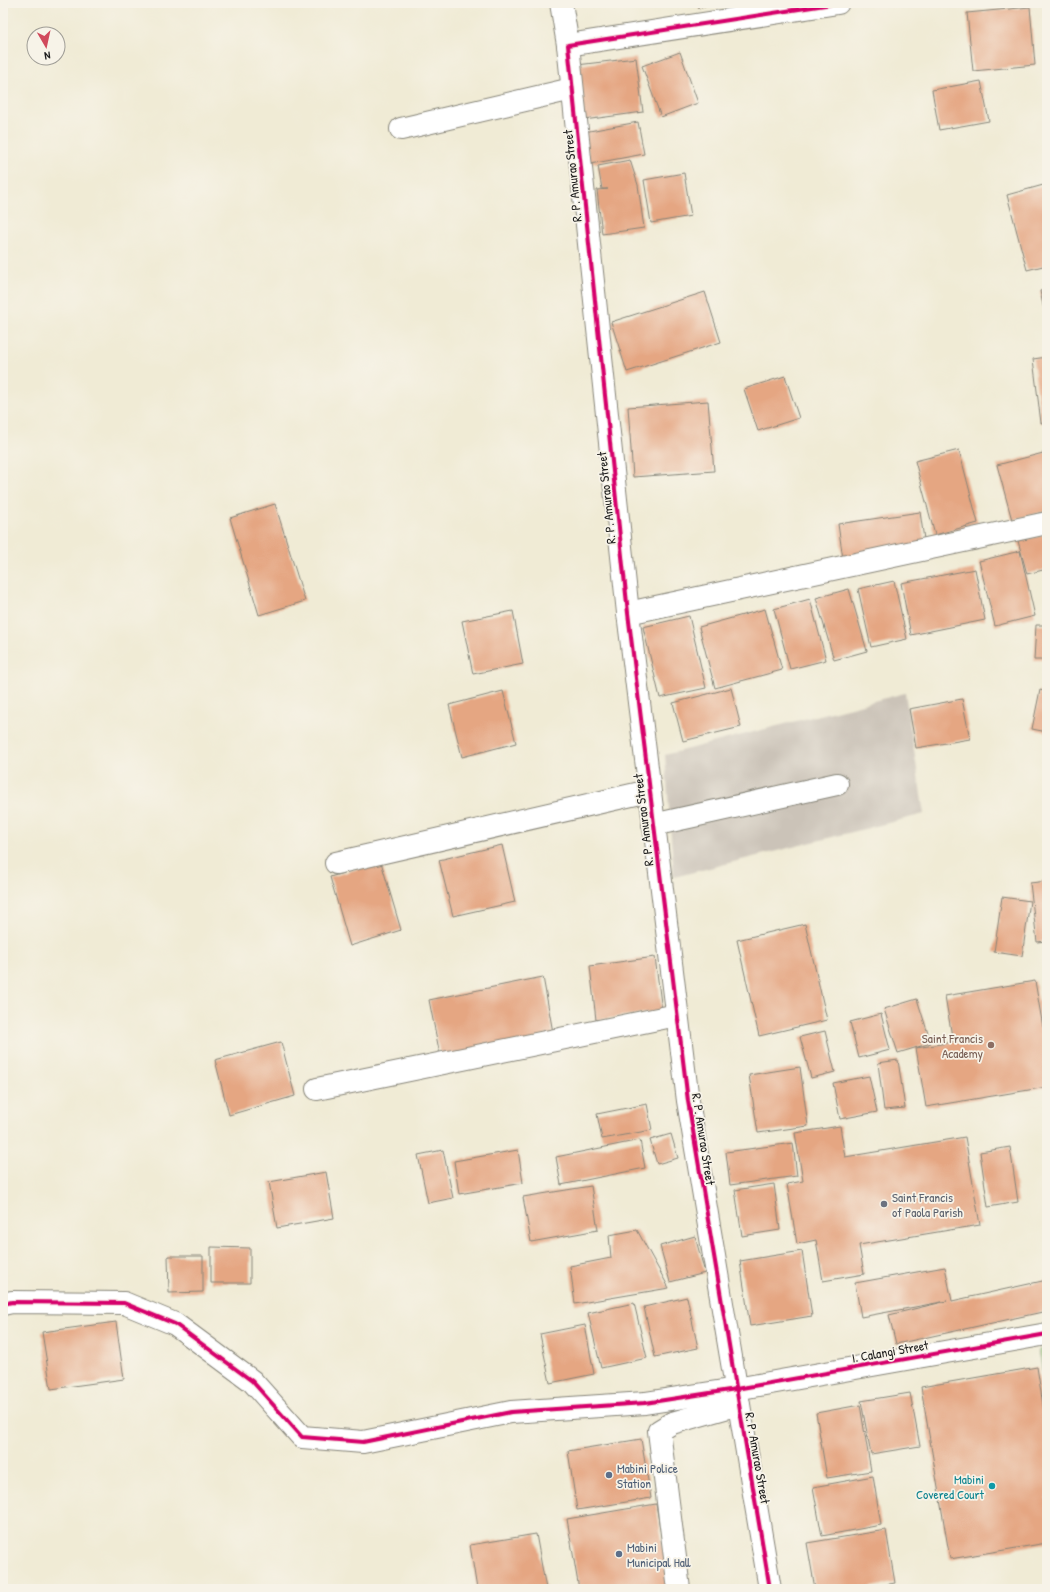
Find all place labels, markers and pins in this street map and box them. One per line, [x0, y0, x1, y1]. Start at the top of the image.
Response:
place label: Saint Francis Academy [922, 1029, 983, 1062]
marker: Saint Francis Academy [986, 1040, 996, 1050]
place label: Saint Francis of Paola Parish [892, 1188, 963, 1221]
marker: Saint Francis of Paola Parish [879, 1199, 889, 1209]
place label: Mabini Police Station [617, 1459, 678, 1492]
marker: Mabini Police Station [604, 1470, 614, 1480]
place label: Mabini Covered Court [916, 1470, 985, 1503]
marker: Mabini Covered Court [987, 1481, 997, 1491]
place label: Mabini Municipal Hall [627, 1538, 691, 1571]
marker: Mabini Municipal Hall [614, 1549, 624, 1559]

